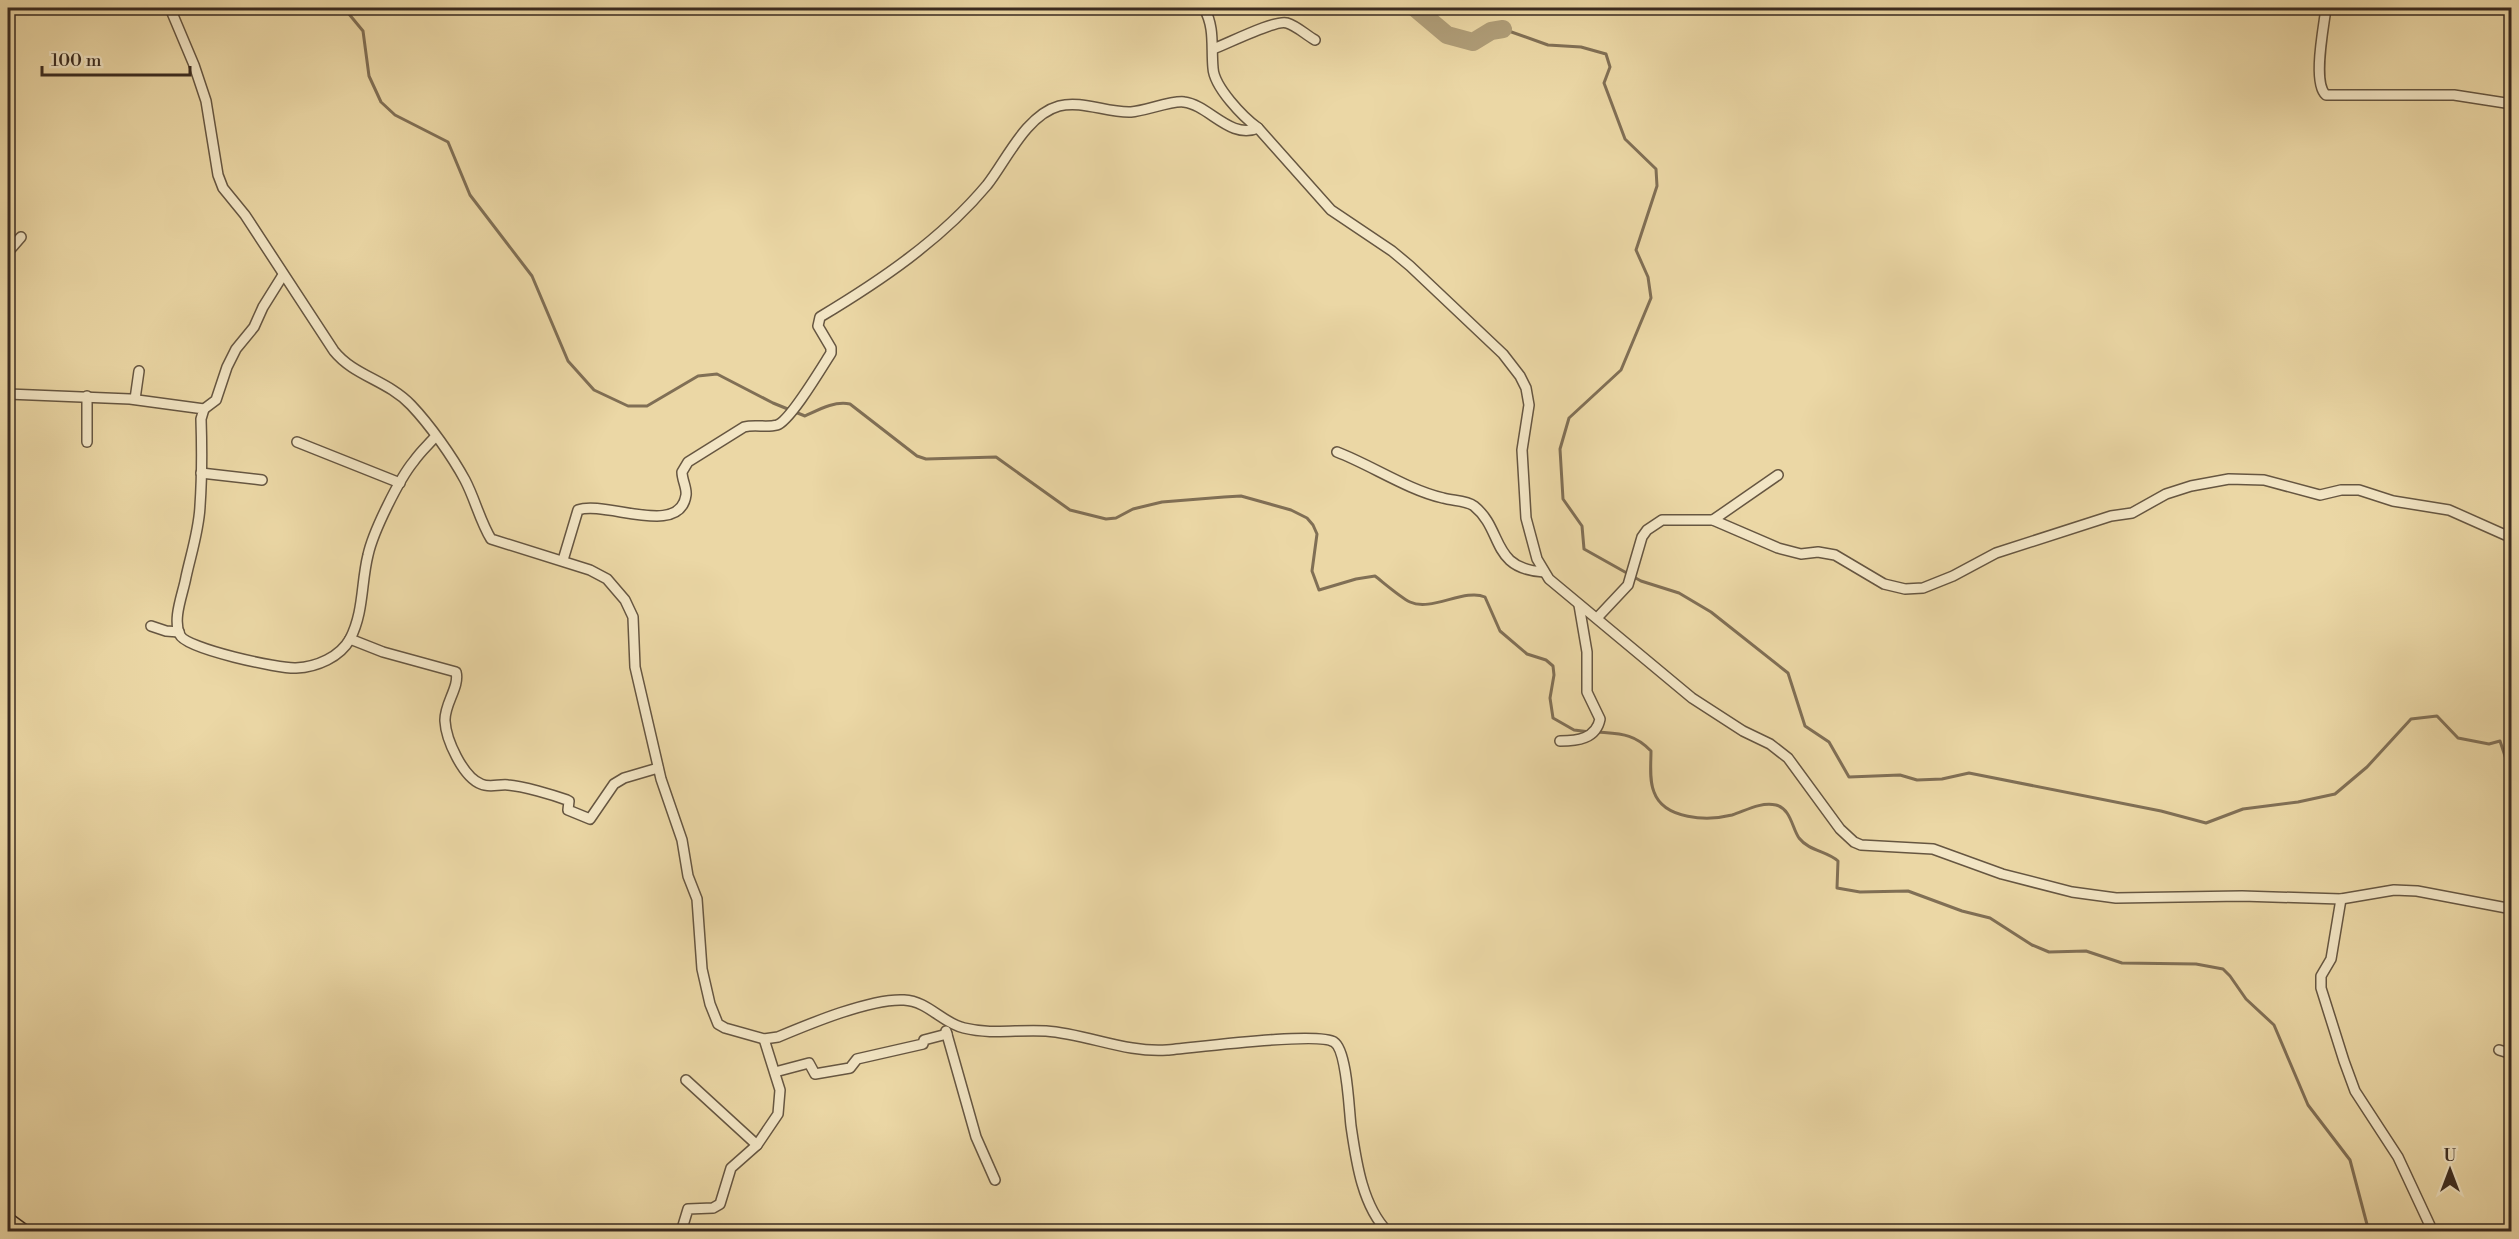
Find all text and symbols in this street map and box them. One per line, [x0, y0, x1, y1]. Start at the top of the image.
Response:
scale bar [42, 39, 190, 77]
text: 100 m [51, 49, 102, 72]
north arrow [2420, 1140, 2480, 1200]
text: U [2444, 1146, 2457, 1166]

